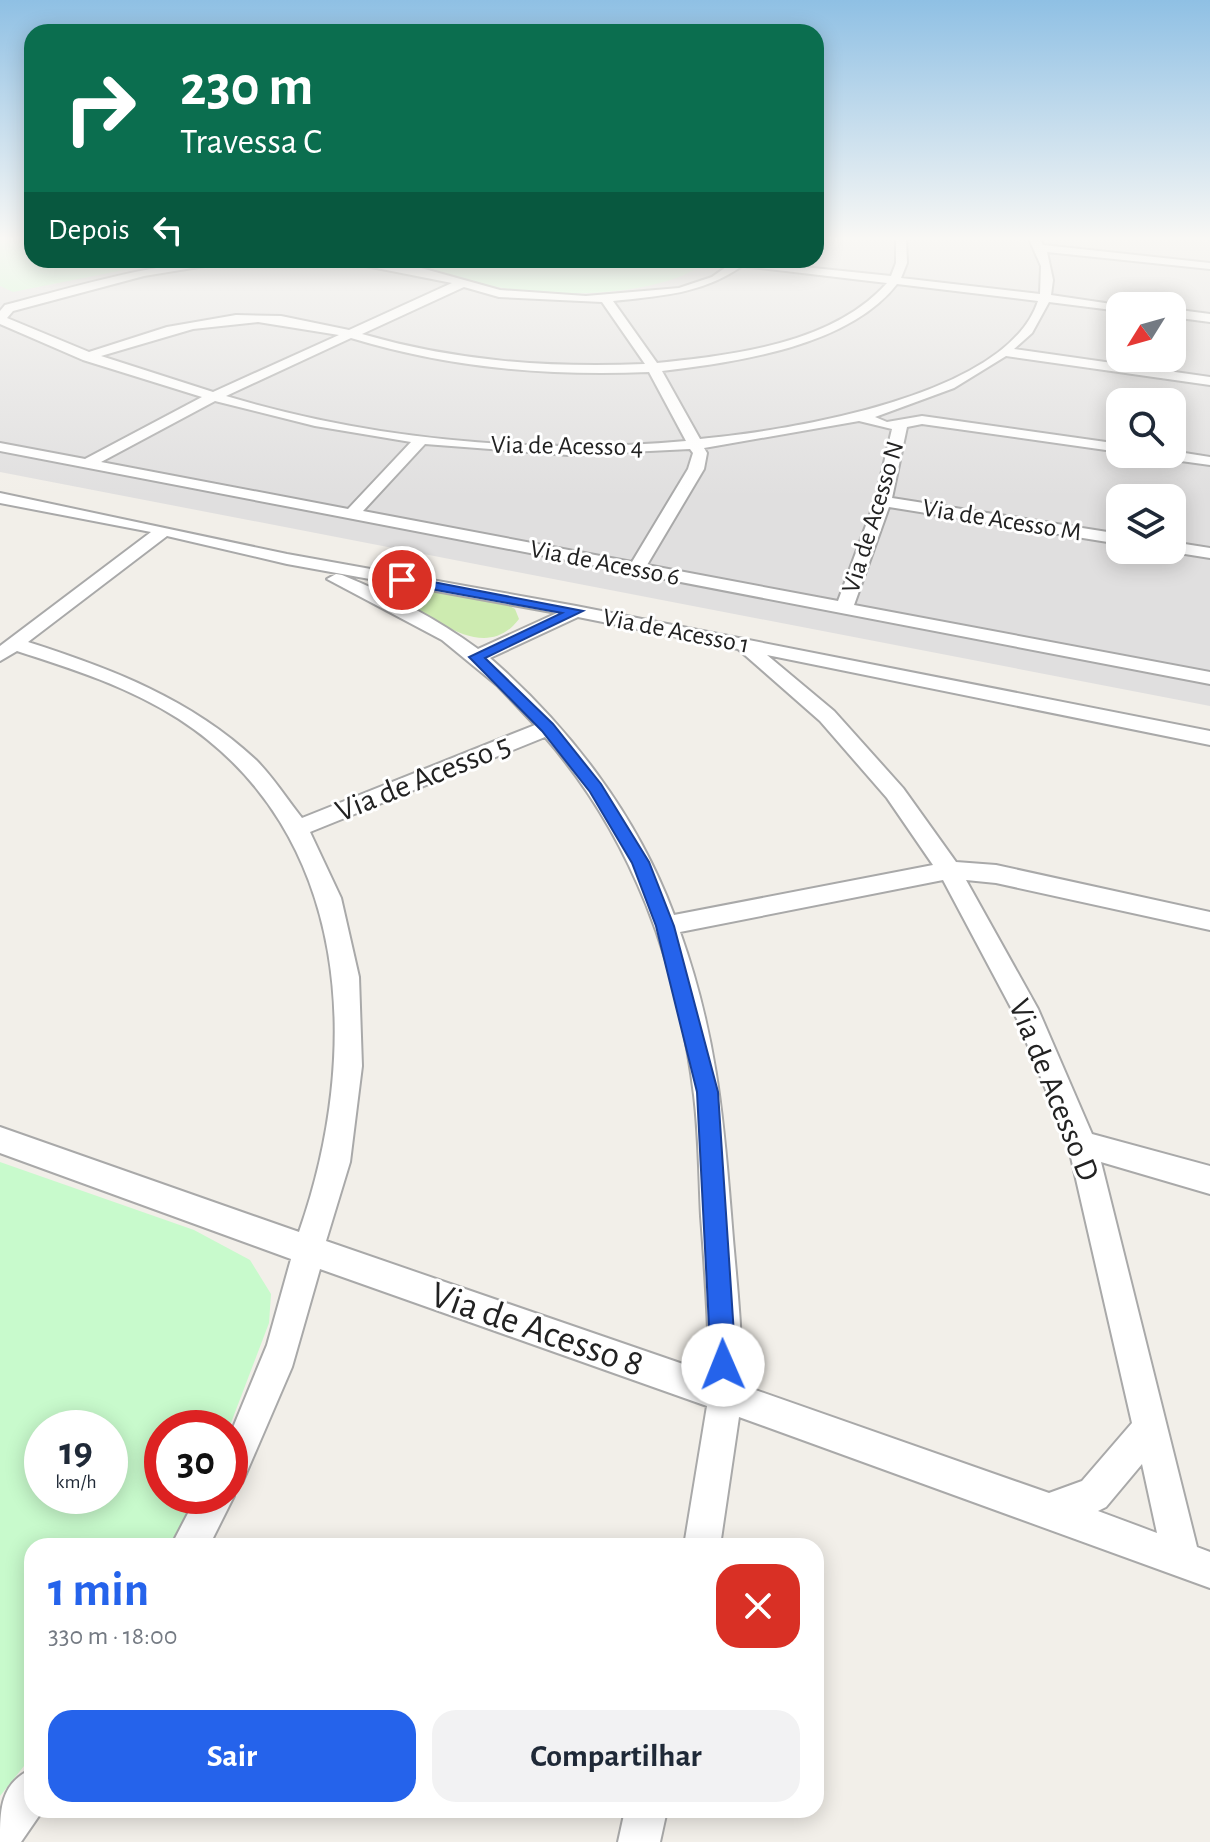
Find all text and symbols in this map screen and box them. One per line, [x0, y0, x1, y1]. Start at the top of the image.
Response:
icon: right [48, 56, 152, 160]
text: 230 m [180, 59, 313, 115]
text: Travessa C [180, 124, 322, 160]
icon: left [146, 208, 190, 252]
text: Depois [48, 215, 130, 245]
north arrow [1106, 292, 1186, 372]
map controls [1106, 292, 1186, 564]
button: search [1106, 388, 1186, 468]
street label: Via de Acesso 4 [491, 432, 643, 460]
street label: Via de Acesso N [838, 438, 908, 596]
button: layers [1106, 484, 1186, 564]
street label: Via de Acesso M [921, 495, 1083, 545]
street label: Via de Acesso 6 [528, 536, 682, 590]
pin [368, 546, 436, 614]
icon: arrive [380, 558, 424, 602]
street label: Via de Acesso 1 [600, 604, 752, 658]
street label: Via de Acesso 5 [331, 728, 515, 828]
street label: Via de Acesso D [1003, 995, 1105, 1185]
street label: Via de Acesso 8 [426, 1276, 648, 1384]
position arrow [681, 1323, 765, 1407]
speed limit sign: 30 [144, 1410, 248, 1514]
text: 19 [59, 1432, 93, 1472]
text: km/h [55, 1472, 97, 1492]
button: close [716, 1564, 800, 1648]
text: 1 min [48, 1567, 149, 1615]
text: 330 m · 18:00 [48, 1623, 177, 1649]
button: Sair [48, 1710, 416, 1802]
button: Compartilhar [432, 1710, 800, 1802]

